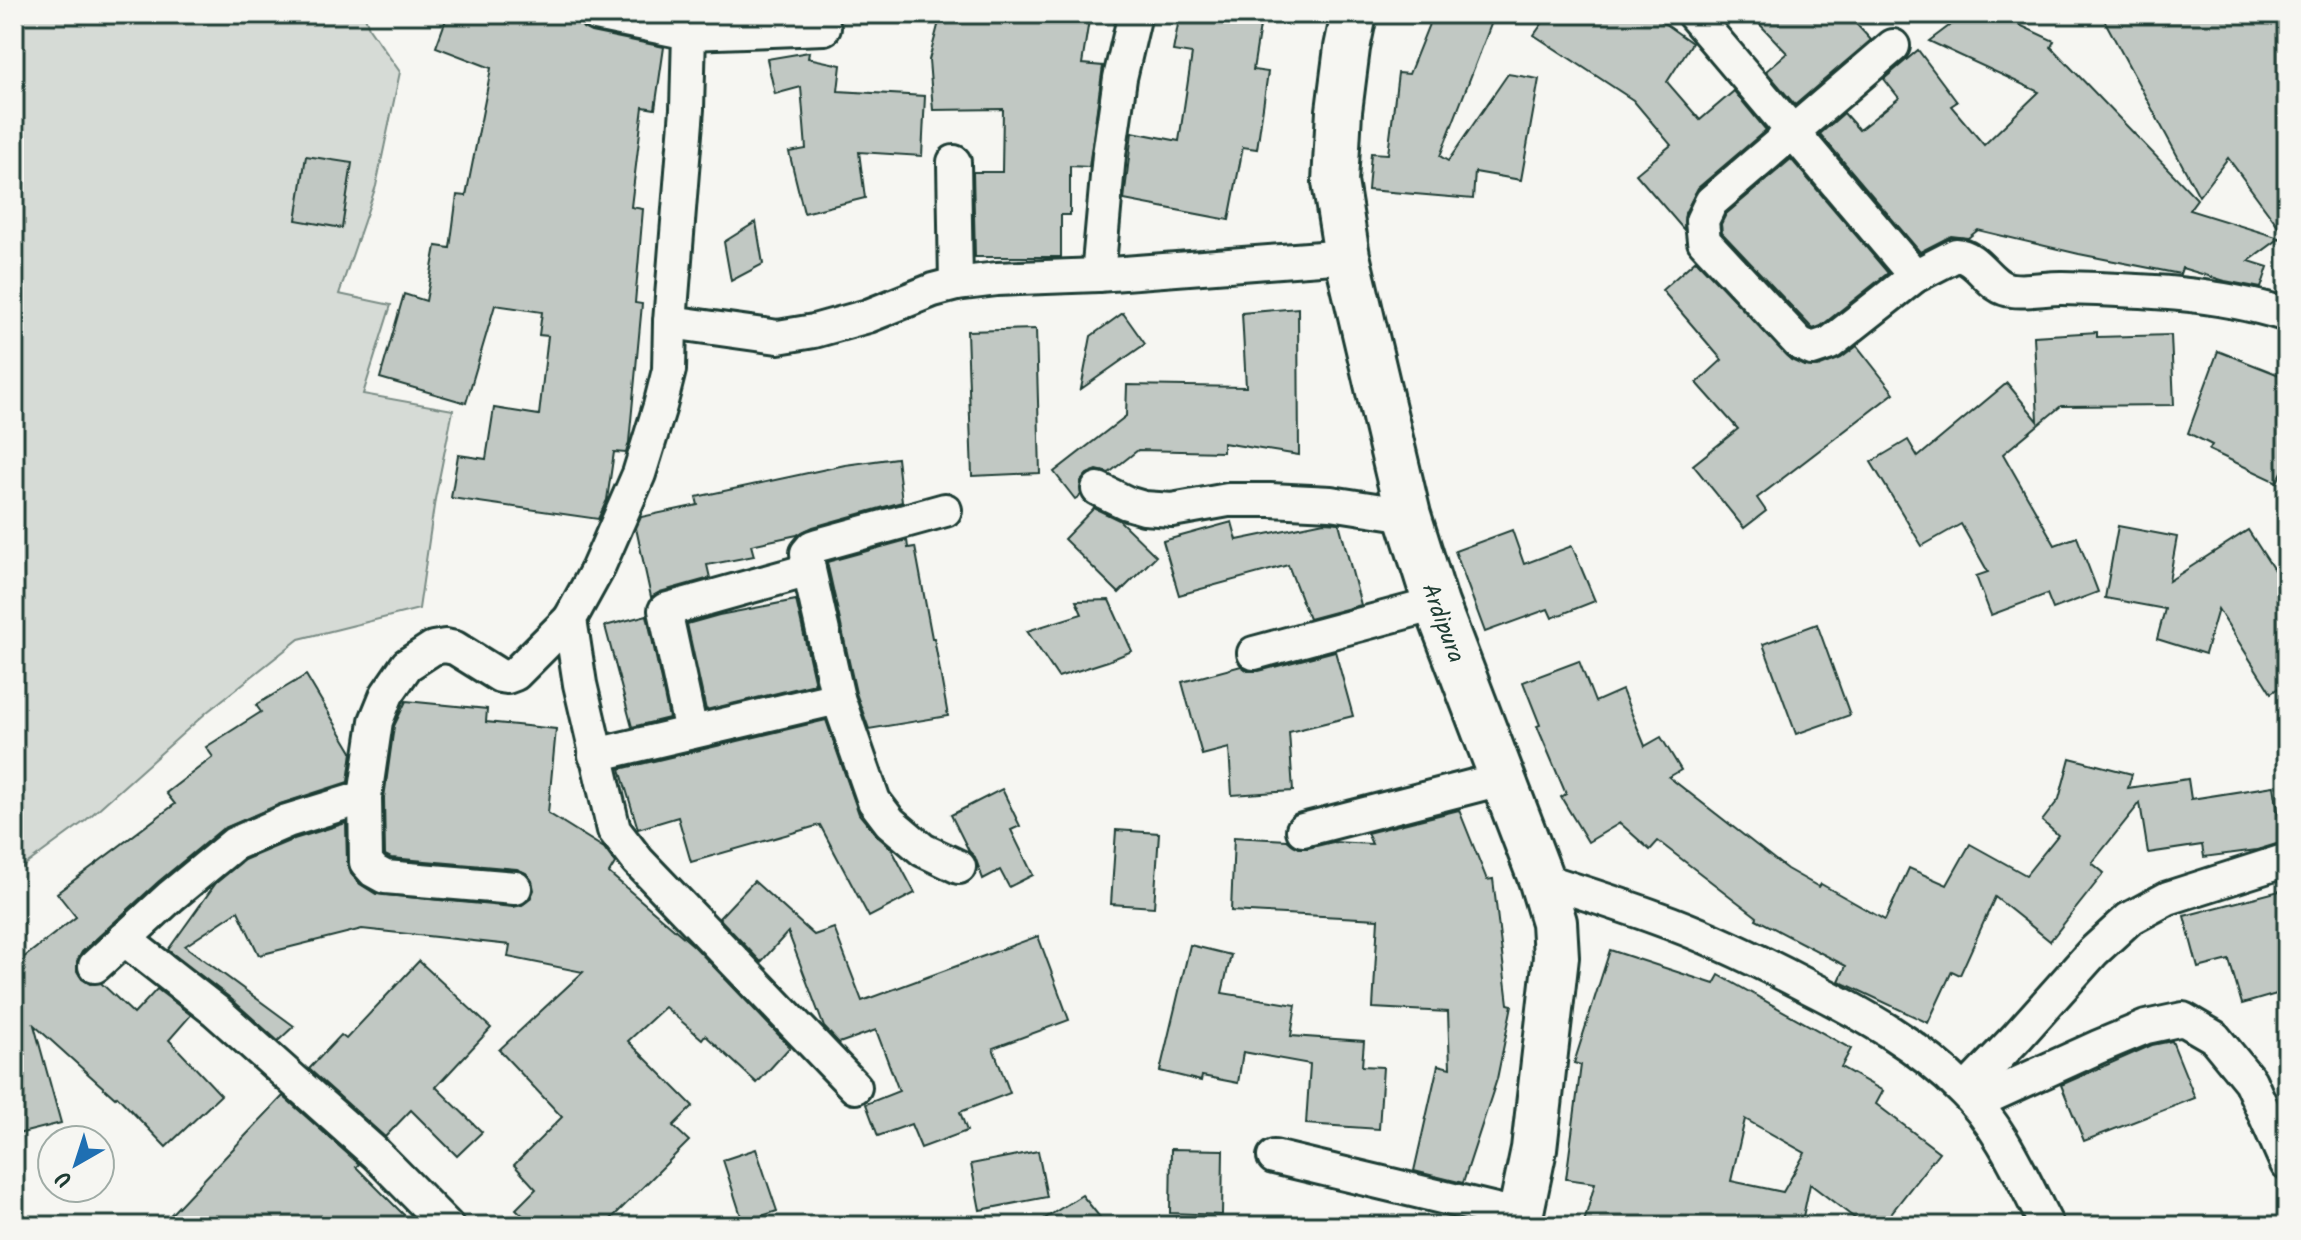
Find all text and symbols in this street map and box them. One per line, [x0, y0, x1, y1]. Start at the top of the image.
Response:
street label: Ardipura [1410, 579, 1475, 669]
north arrow [36, 1124, 116, 1204]
text: U [49, 1160, 81, 1195]

